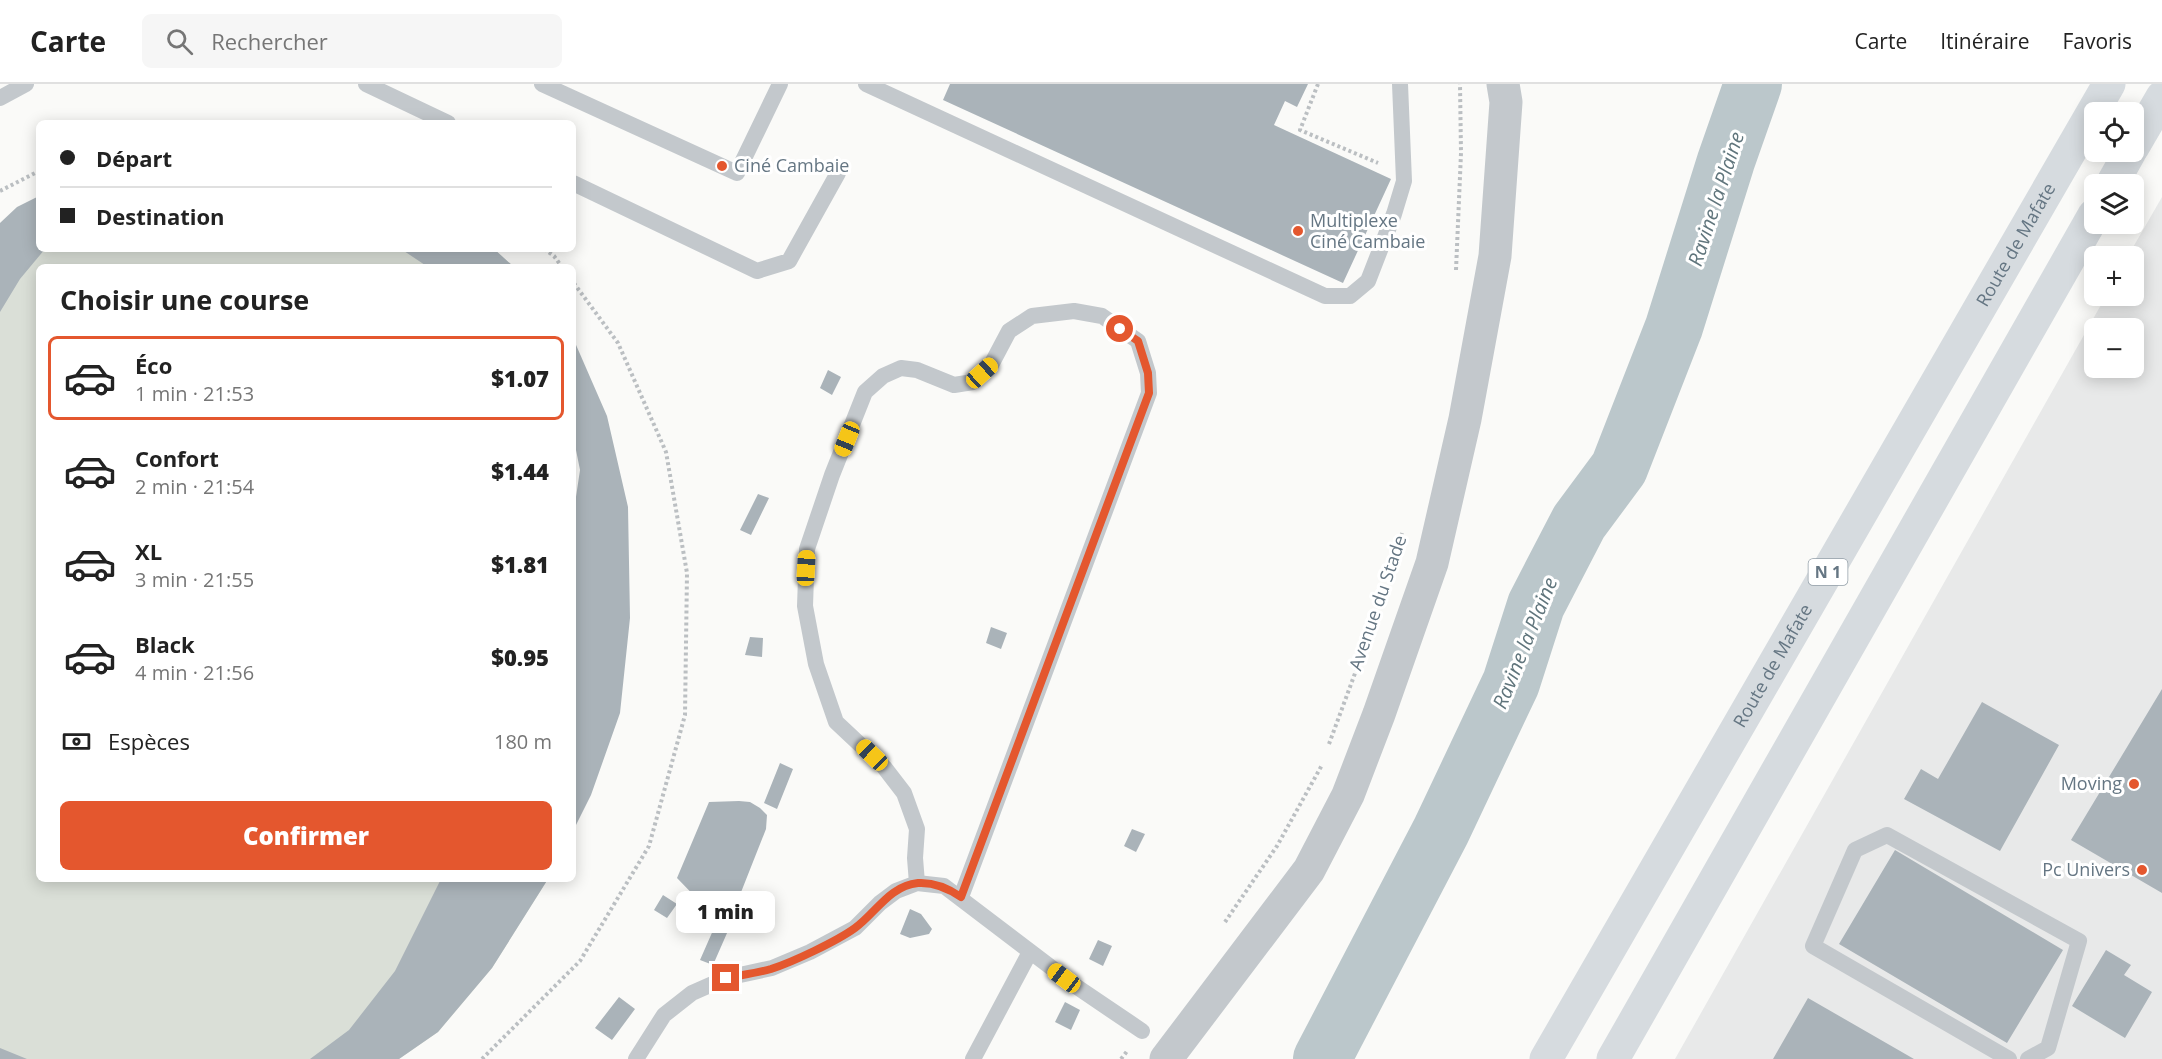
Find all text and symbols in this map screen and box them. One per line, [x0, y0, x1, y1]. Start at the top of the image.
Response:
search box [142, 14, 562, 68]
text: Carte [30, 22, 106, 60]
icon: search [163, 25, 196, 58]
text: Rechercher [211, 26, 328, 56]
text: Carte [1854, 27, 1907, 55]
text: Itinéraire [1940, 27, 2029, 55]
text: Favoris [2062, 27, 2132, 55]
map controls [2084, 102, 2144, 378]
button: locate [2084, 102, 2144, 162]
water label: Ravine la Plaine [1681, 128, 1750, 269]
text: Départ [96, 143, 172, 173]
place label: Ciné Cambaie [734, 153, 849, 177]
marker: Ciné Cambaie [715, 159, 729, 173]
button: layers [2084, 174, 2144, 234]
street label: Route de Mafate [1970, 178, 2060, 311]
text: Destination [96, 201, 225, 231]
place label: Multiplexe Ciné Cambaie [1310, 208, 1425, 253]
marker: Multiplexe Ciné Cambaie [1291, 224, 1305, 238]
button: + [2084, 246, 2144, 306]
text: Choisir une course [60, 281, 309, 318]
route start [1106, 315, 1133, 342]
button: − [2084, 318, 2144, 378]
text: Éco [135, 350, 172, 380]
icon: car [63, 351, 117, 405]
car [963, 354, 1001, 392]
text: $1.07 [491, 363, 549, 393]
text: 1 min · 21:53 [135, 380, 254, 407]
car [832, 419, 862, 459]
text: Confort [135, 443, 219, 473]
icon: car [63, 444, 117, 498]
text: $1.44 [491, 456, 549, 486]
text: 2 min · 21:54 [135, 473, 254, 500]
street label: Avenue du Stade [1343, 532, 1411, 673]
text: XL [135, 536, 162, 566]
icon: car [63, 537, 117, 591]
text: $1.81 [491, 549, 549, 579]
car [796, 550, 816, 586]
road number: N 1 [1808, 559, 1848, 585]
text: 3 min · 21:55 [135, 566, 254, 593]
water label: Ravine la Plaine [1486, 573, 1563, 713]
street label: Route de Mafate [1727, 599, 1817, 731]
text: Black [135, 629, 195, 659]
icon: car [63, 630, 117, 684]
text: $0.95 [491, 642, 549, 672]
text: 4 min · 21:56 [135, 659, 254, 686]
icon: cash [60, 725, 93, 758]
text: Espèces [108, 726, 190, 756]
text: 180 m [494, 728, 552, 755]
car [853, 736, 891, 774]
place label: Moving [2061, 771, 2122, 795]
marker: Moving [2127, 777, 2141, 791]
button: Confirmer [60, 801, 552, 870]
place label: Pc Univers [2042, 857, 2130, 881]
marker: Pc Univers [2135, 863, 2149, 877]
callout: 1 min [676, 891, 776, 933]
text: 1 min [697, 898, 754, 925]
car [1044, 960, 1084, 996]
route end [712, 964, 739, 991]

